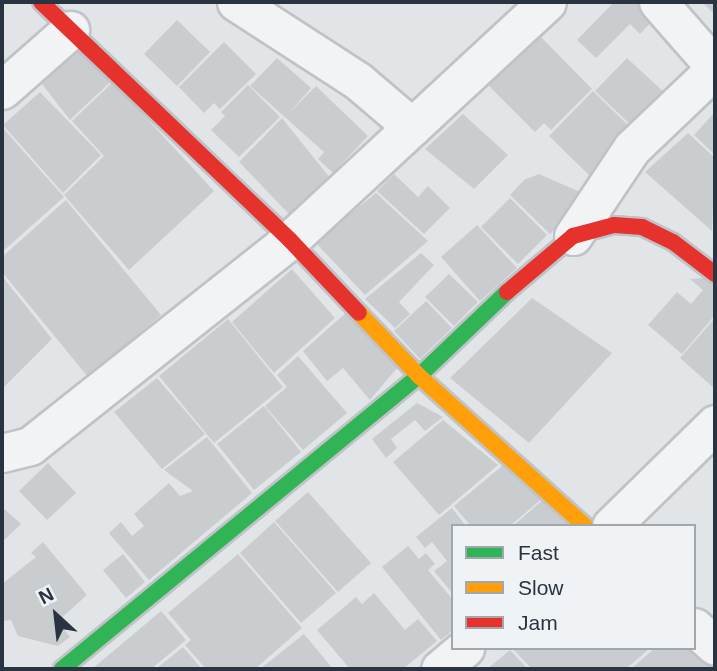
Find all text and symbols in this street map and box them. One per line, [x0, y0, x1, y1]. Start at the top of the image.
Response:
legend [451, 524, 696, 650]
text: Fast [518, 541, 559, 564]
text: Slow [518, 576, 564, 599]
north arrow [21, 580, 91, 650]
text: N [35, 583, 57, 608]
text: Jam [518, 611, 558, 634]

